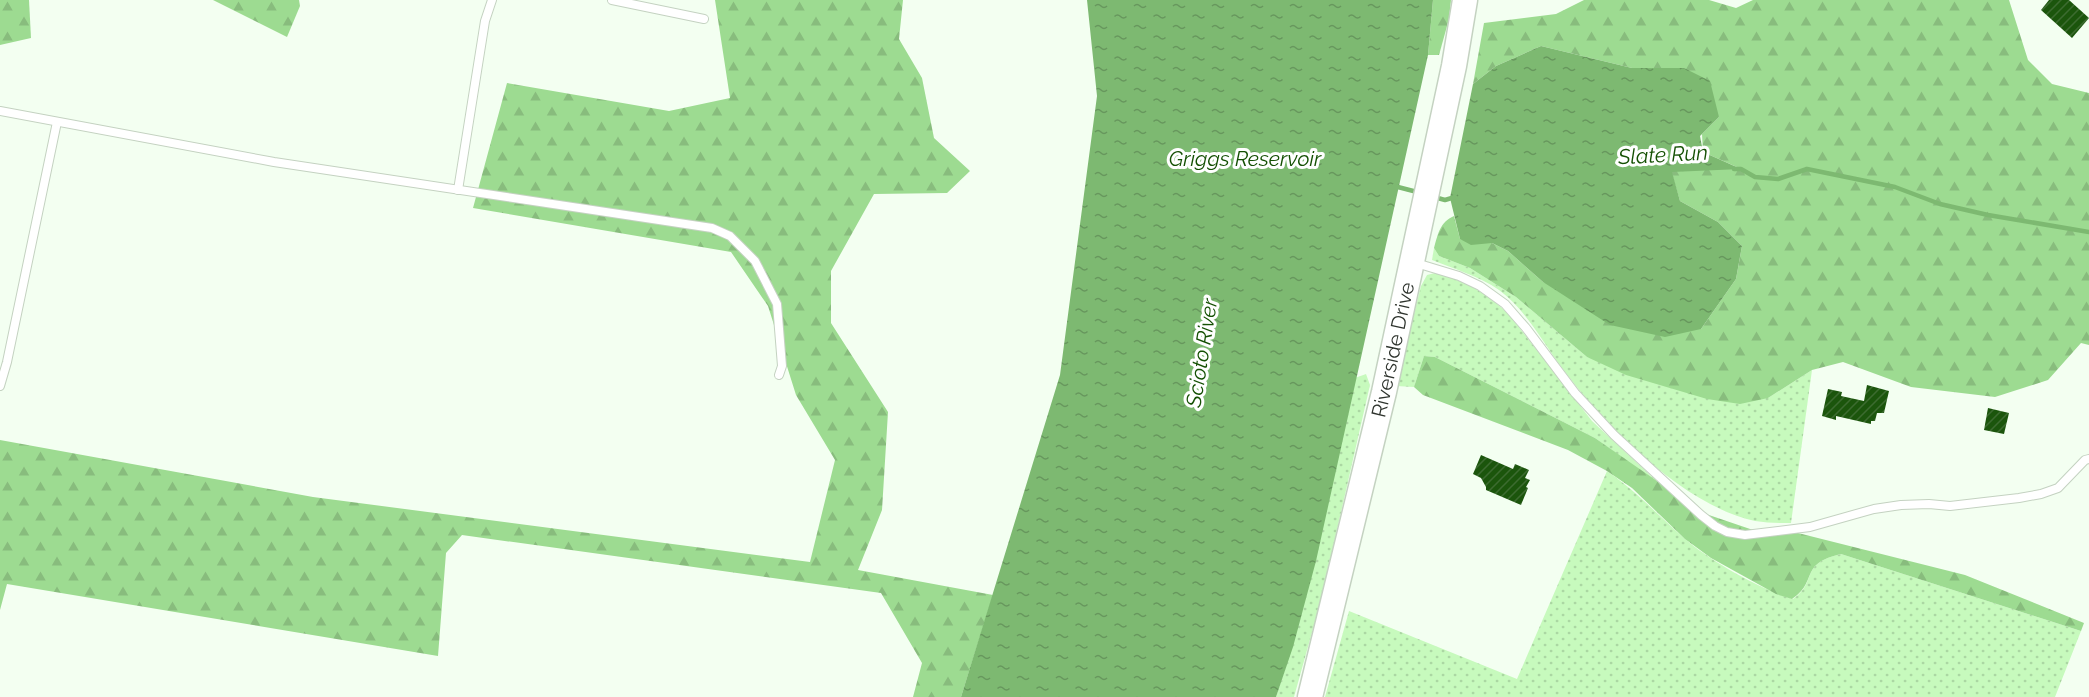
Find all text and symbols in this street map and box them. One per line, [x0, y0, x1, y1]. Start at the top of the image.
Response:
water label: Slate Run [1616, 140, 1709, 169]
water label: Griggs Reservoir [1169, 146, 1322, 171]
street label: Riverside Drive [1366, 280, 1419, 420]
water label: Scioto River [1180, 296, 1223, 410]

